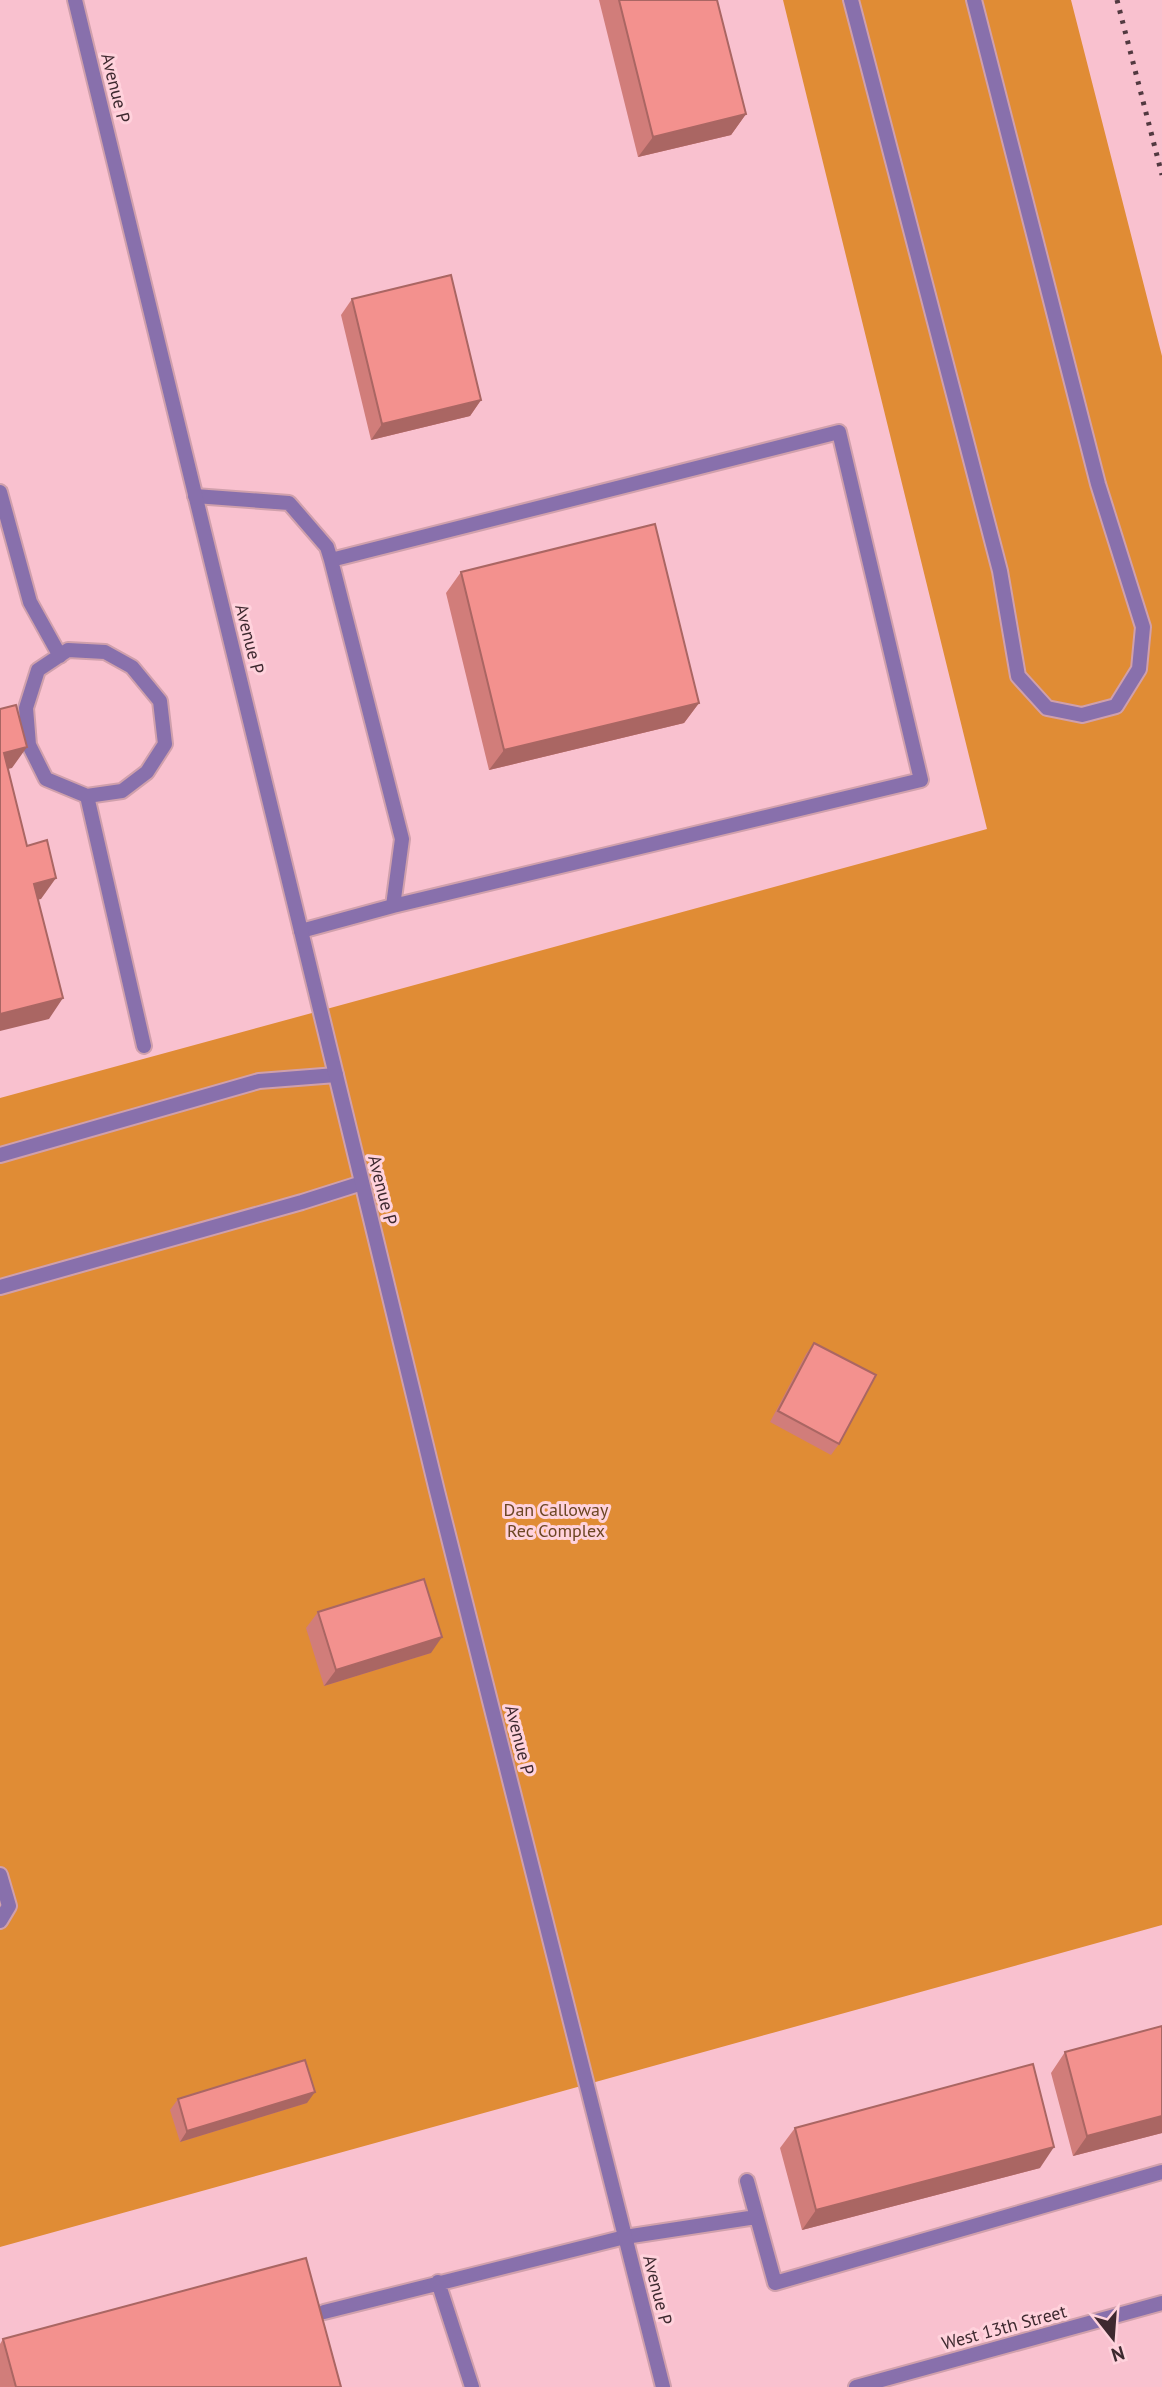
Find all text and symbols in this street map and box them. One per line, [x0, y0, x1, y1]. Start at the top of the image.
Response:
street label: Avenue P [96, 51, 136, 125]
street label: Avenue P [230, 602, 270, 676]
street label: Avenue P [363, 1153, 403, 1227]
park label: Dan Calloway Rec Complex [504, 1498, 609, 1542]
street label: Avenue P [500, 1703, 540, 1777]
street label: Avenue P [638, 2253, 678, 2327]
street label: West 13th Street [939, 2299, 1069, 2355]
north arrow [1078, 2303, 1148, 2373]
text: N [1108, 2341, 1127, 2368]

